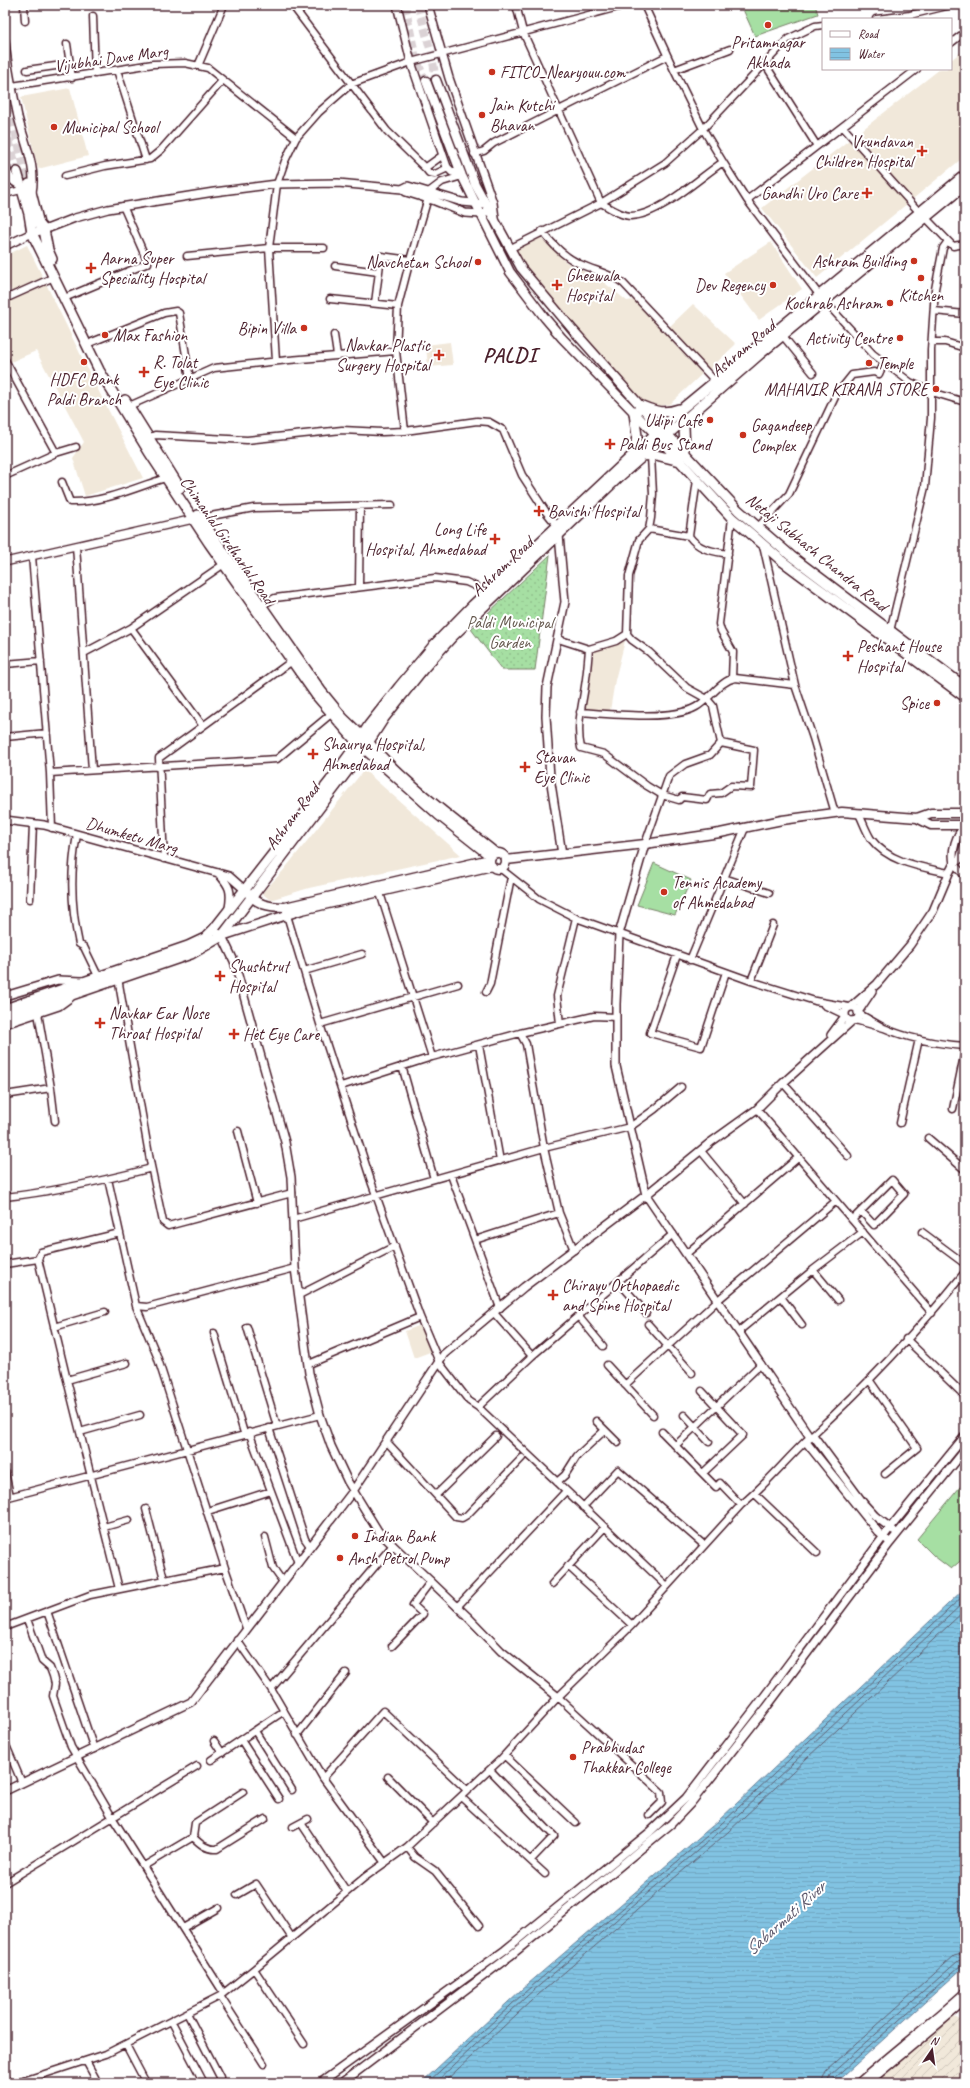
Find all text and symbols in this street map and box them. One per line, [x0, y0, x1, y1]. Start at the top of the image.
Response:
legend [822, 18, 952, 70]
marker: Pritamnagar Akhada [763, 20, 773, 30]
text: Road [858, 26, 880, 42]
place label: Pritamnagar Akhada [731, 32, 807, 73]
street label: Vijubhai Dave Marg [53, 40, 170, 77]
text: Water [858, 46, 886, 62]
place label: FITCO_Nearyouu.com [500, 62, 627, 83]
marker: FITCO_Nearyouu.com [487, 67, 497, 77]
place label: Jain Kutchi Bhavan [489, 95, 556, 136]
marker: Jain Kutchi Bhavan [477, 110, 487, 120]
place label: Municipal School [62, 117, 161, 138]
marker: Municipal School [49, 122, 59, 132]
place label: Vrundavan Children Hospital [815, 131, 916, 172]
marker: Vrundavan Children Hospital [916, 145, 928, 157]
place label: Gandhi Uro Care [761, 183, 859, 204]
marker: Gandhi Uro Care [861, 187, 873, 199]
place label: Aarna Super Speciality Hospital [100, 248, 208, 289]
place label: Ashram Building [812, 251, 908, 272]
place label: Navchetan School [366, 252, 473, 273]
marker: Ashram Building [909, 256, 919, 266]
marker: Navchetan School [473, 257, 483, 267]
marker: Aarna Super Speciality Hospital [85, 262, 97, 274]
place label: Gheewala Hospital [566, 265, 621, 306]
marker: Kitchen [916, 273, 926, 283]
place label: Dev Regency [695, 275, 766, 296]
marker: Gheewala Hospital [551, 279, 563, 291]
marker: Dev Regency [768, 280, 778, 290]
place label: Kitchen [899, 285, 944, 306]
place label: Kochrab Ashram [784, 293, 884, 314]
marker: Kochrab Ashram [885, 298, 895, 308]
street label: Ashram Road [707, 313, 782, 381]
place label: Bipin Villa [238, 318, 298, 339]
marker: Bipin Villa [299, 323, 309, 333]
place label: Max Fashion [113, 325, 189, 346]
place label: Activity Centre [806, 328, 893, 349]
marker: Max Fashion [100, 330, 110, 340]
marker: Activity Centre [895, 333, 905, 343]
place label: Navkar Plastic Surgery Hospital [336, 335, 433, 376]
district label: PALDI [483, 342, 540, 368]
marker: Navkar Plastic Surgery Hospital [433, 349, 445, 361]
place label: R. Tolat Eye Clinic [153, 352, 209, 393]
place label: Temple [877, 353, 915, 374]
marker: HDFC Bank Paldi Branch [79, 357, 89, 367]
marker: Temple [864, 358, 874, 368]
marker: R. Tolat Eye Clinic [138, 366, 150, 378]
place label: HDFC Bank Paldi Branch [47, 369, 122, 410]
place label: MAHAVIR KIRANA STORE [764, 379, 931, 400]
marker: MAHAVIR KIRANA STORE [931, 384, 941, 394]
place label: Udipi Cafe [645, 410, 703, 431]
marker: Udipi Cafe [705, 415, 715, 425]
place label: Gagandeep Complex [751, 415, 813, 456]
marker: Gagandeep Complex [738, 430, 748, 440]
place label: Paldi Bus Stand [619, 434, 713, 455]
marker: Paldi Bus Stand [604, 438, 616, 450]
street label: Chimanlal Girdharlal Road [176, 472, 281, 610]
street label: Netaji Subhash Chandra Road [742, 489, 894, 618]
place label: Bavishi Hospital [548, 501, 643, 522]
marker: Bavishi Hospital [533, 505, 545, 517]
place label: Long Life Hospital, Ahmedabad [365, 519, 489, 560]
street label: Ashram Road [467, 530, 540, 601]
marker: Long Life Hospital, Ahmedabad [489, 533, 501, 545]
park label: Paldi Municipal Garden [467, 612, 556, 653]
place label: Peshant House Hospital [857, 636, 942, 677]
marker: Peshant House Hospital [842, 650, 854, 662]
place label: Spice [900, 693, 930, 714]
marker: Spice [932, 698, 942, 708]
place label: Shaurya Hospital, Ahmedabad [322, 734, 425, 775]
place label: Stavan Eye Clinic [534, 747, 590, 788]
marker: Shaurya Hospital, Ahmedabad [307, 748, 319, 760]
marker: Stavan Eye Clinic [519, 761, 531, 773]
street label: Ashram Road [261, 776, 326, 854]
street label: Dhumketu Marg [84, 812, 181, 859]
place label: Tennis Academy of Ahmedabad [672, 872, 762, 913]
marker: Tennis Academy of Ahmedabad [659, 887, 669, 897]
place label: Shushtrut Hospital [229, 956, 291, 997]
marker: Shushtrut Hospital [214, 970, 226, 982]
place label: Navkar Ear Nose Throat Hospital [109, 1003, 210, 1044]
marker: Navkar Ear Nose Throat Hospital [94, 1017, 106, 1029]
place label: Het Eye Care [243, 1024, 320, 1045]
marker: Het Eye Care [228, 1028, 240, 1040]
place label: Chirayu Orthopaedic and Spine Hospital [562, 1275, 680, 1316]
marker: Chirayu Orthopaedic and Spine Hospital [547, 1289, 559, 1301]
place label: Indian Bank [363, 1526, 437, 1547]
marker: Indian Bank [350, 1531, 360, 1541]
place label: Ansh Petrol Pump [348, 1548, 451, 1569]
marker: Ansh Petrol Pump [335, 1553, 345, 1563]
place label: Prabhudas Thakkar College [581, 1737, 672, 1778]
marker: Prabhudas Thakkar College [568, 1752, 578, 1762]
water label: Sabarmati River [740, 1874, 832, 1960]
north arrow [912, 2030, 952, 2070]
text: N [929, 2033, 941, 2048]

